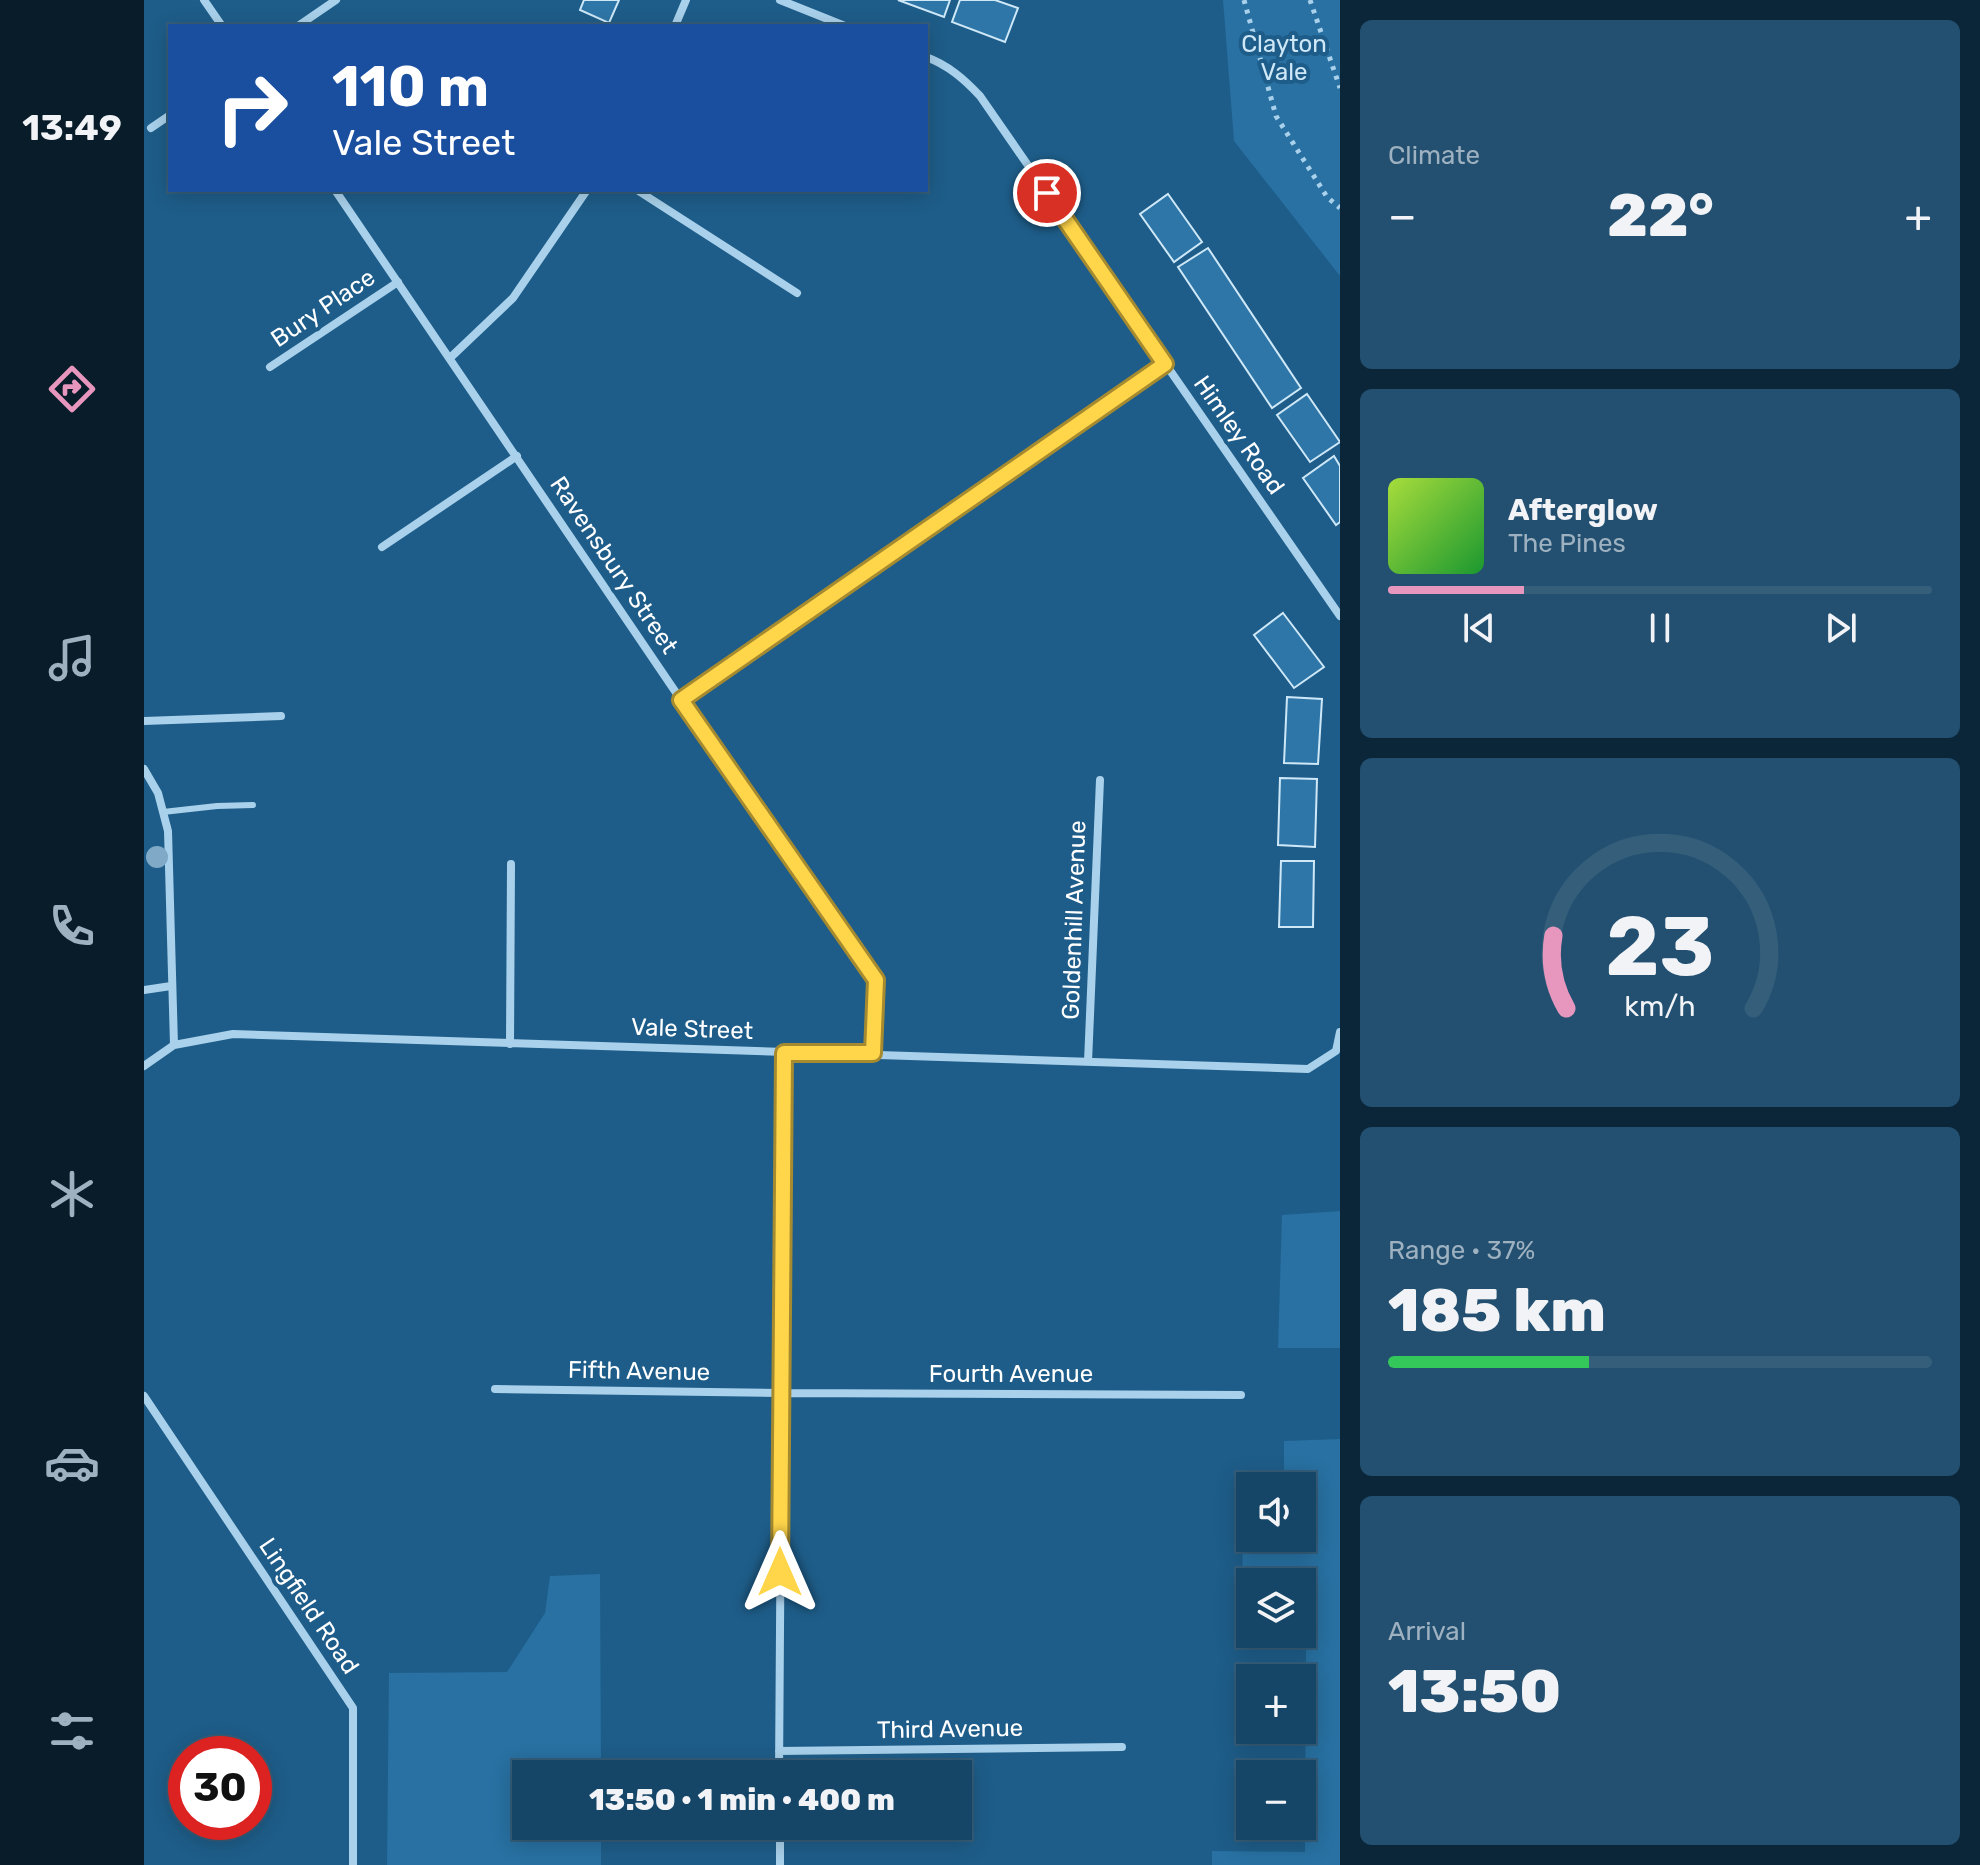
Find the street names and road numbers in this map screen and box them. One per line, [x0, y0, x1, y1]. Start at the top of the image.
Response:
street label: Bury Place [266, 263, 380, 353]
street label: Himley Road [1188, 370, 1290, 500]
street label: Ravensbury Street [544, 471, 684, 659]
street label: Goldenhill Avenue [1057, 820, 1091, 1020]
street label: Vale Street [630, 1013, 754, 1045]
street label: Fifth Avenue [568, 1356, 710, 1386]
street label: Fourth Avenue [929, 1360, 1093, 1388]
street label: Lingfield Road [253, 1533, 365, 1679]
street label: Third Avenue [877, 1714, 1023, 1744]

